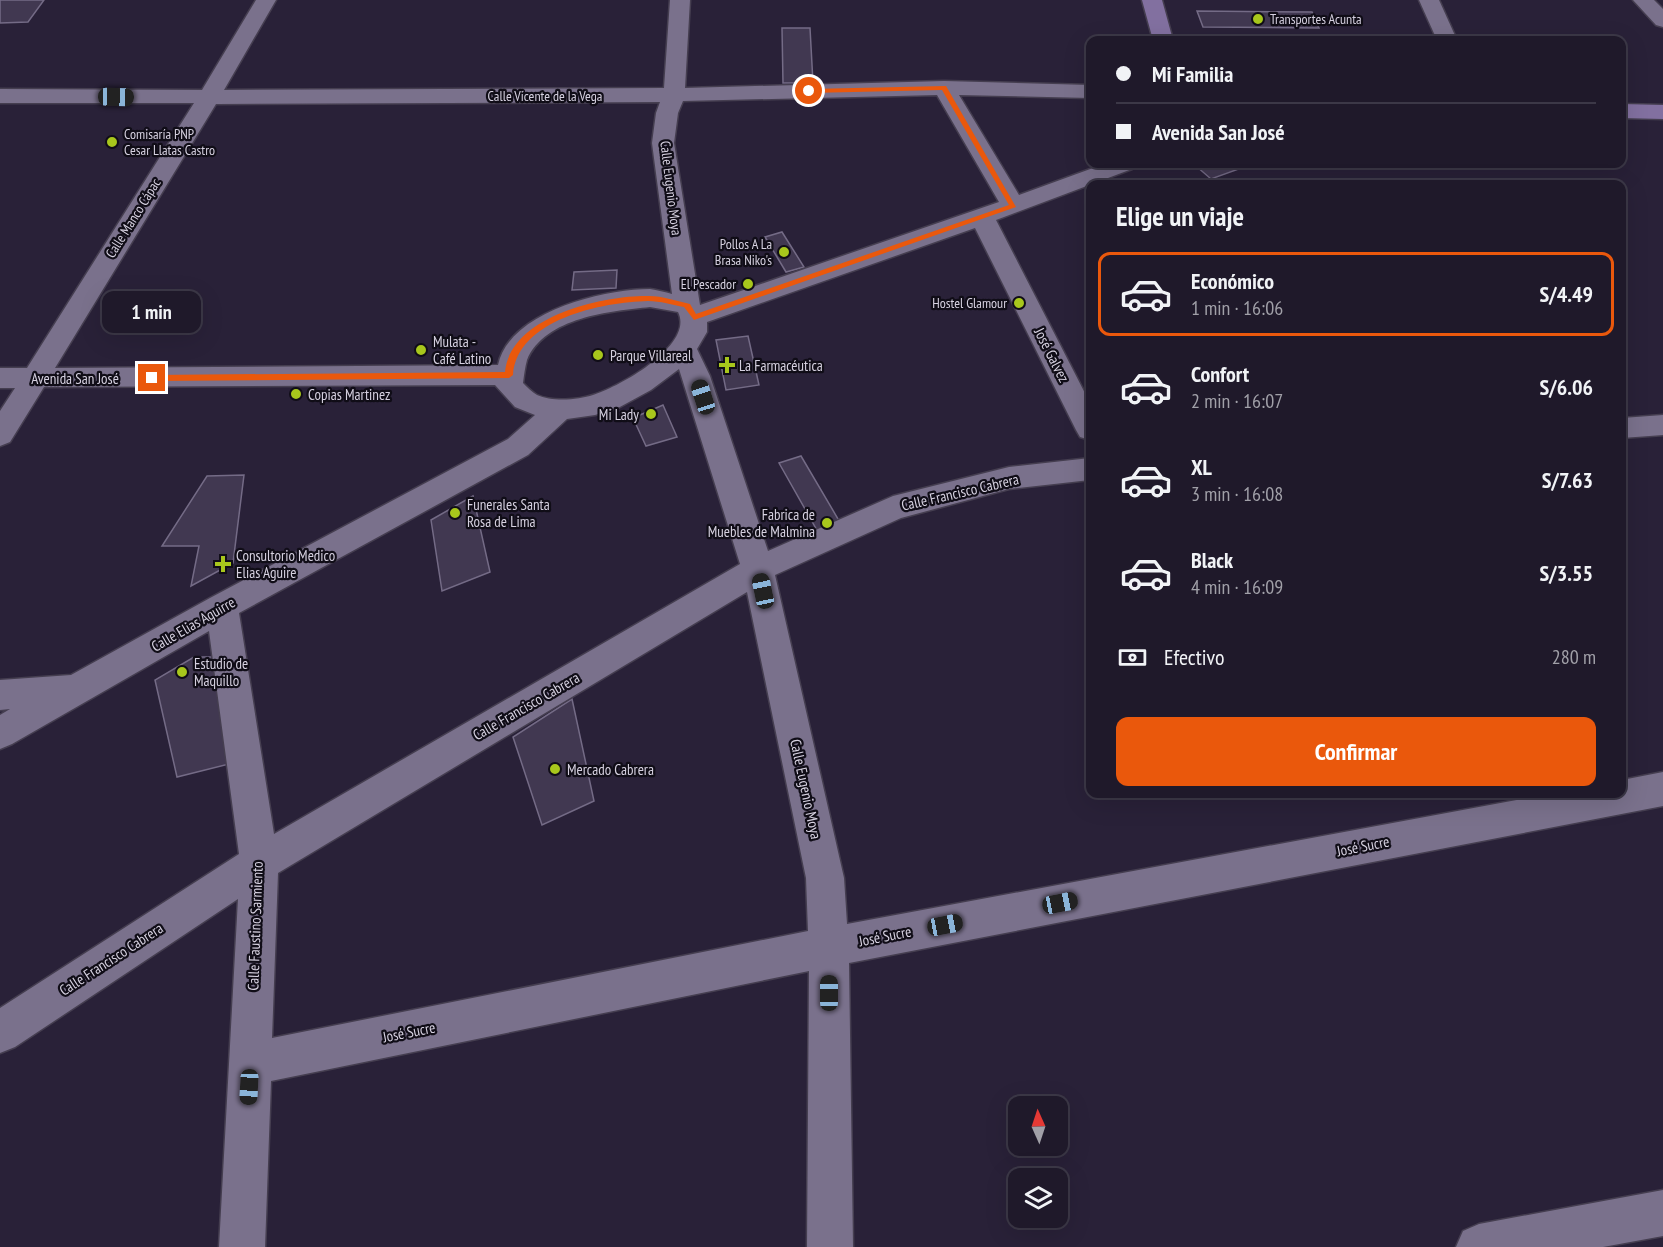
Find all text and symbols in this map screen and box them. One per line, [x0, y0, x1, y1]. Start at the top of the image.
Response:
place label: Transportes Acunta [1270, 10, 1362, 28]
marker: Transportes Acunta [1251, 12, 1265, 26]
text: Mi Familia [1152, 60, 1233, 88]
route start [795, 77, 822, 104]
street label: Calle Vicente de la Vega [488, 87, 602, 105]
car [98, 88, 134, 106]
text: Avenida San José [1152, 118, 1285, 146]
place label: Comisaría PNP Cesar Llatas Castro [124, 125, 215, 159]
marker: Comisaría PNP Cesar Llatas Castro [105, 135, 119, 149]
street label: Calle Eugenio Moya [656, 140, 686, 236]
street label: Calle Manco Cápac [101, 175, 165, 261]
text: Elige un viaje [1116, 199, 1244, 233]
place label: Pollos A La Brasa Niko's [715, 235, 772, 269]
marker: Pollos A La Brasa Niko's [777, 245, 791, 259]
icon: car [1119, 267, 1173, 321]
text: Económico [1191, 267, 1274, 295]
place label: El Pescador [681, 275, 736, 293]
marker: El Pescador [741, 277, 755, 291]
text: S/4.49 [1539, 280, 1593, 308]
callout: 1 min [102, 291, 201, 333]
place label: Hostel Glamour [932, 294, 1007, 312]
text: 1 min · 16:06 [1191, 295, 1283, 321]
marker: Hostel Glamour [1012, 296, 1026, 310]
text: 1 min [131, 299, 172, 325]
street label: José Galvez [1030, 324, 1074, 385]
place label: Mulata - Café Latino [433, 332, 491, 368]
marker: Mulata - Café Latino [414, 343, 428, 357]
place label: Parque Villareal [610, 346, 692, 365]
marker: Parque Villareal [591, 348, 605, 362]
place label: La Farmacéutica [739, 356, 823, 375]
marker: La Farmacéutica [720, 358, 734, 372]
icon: car [1119, 360, 1173, 414]
text: Confort [1191, 360, 1249, 388]
route end [138, 364, 165, 391]
street label: Avenida San José [31, 369, 119, 388]
text: S/6.06 [1539, 373, 1593, 401]
car [689, 377, 717, 417]
place label: Copias Martinez [308, 385, 390, 404]
marker: Copias Martinez [289, 387, 303, 401]
text: 2 min · 16:07 [1191, 388, 1283, 414]
place label: Mi Lady [599, 405, 639, 424]
marker: Mi Lady [644, 407, 658, 421]
icon: car [1119, 453, 1173, 507]
text: XL [1191, 453, 1212, 481]
text: S/7.63 [1542, 466, 1593, 494]
street label: Calle Francisco Cabrera [899, 469, 1021, 515]
text: 3 min · 16:08 [1191, 481, 1283, 507]
place label: Funerales Santa Rosa de Lima [467, 495, 550, 531]
place label: Fabrica de Muebles de Malmina [708, 505, 815, 541]
marker: Funerales Santa Rosa de Lima [448, 506, 462, 520]
marker: Fabrica de Muebles de Malmina [820, 516, 834, 530]
place label: Consultorio Medico Elias Aguire [236, 546, 335, 582]
icon: car [1119, 546, 1173, 600]
text: Black [1191, 546, 1233, 574]
marker: Consultorio Medico Elias Aguire [214, 555, 232, 573]
text: S/3.55 [1539, 559, 1593, 587]
car [750, 572, 776, 610]
text: 4 min · 16:09 [1191, 574, 1283, 600]
street label: Calle Elias Aguirre [148, 592, 238, 656]
icon: cash [1116, 641, 1149, 674]
text: Efectivo [1164, 643, 1225, 671]
text: 280 m [1552, 644, 1596, 670]
place label: Estudio de Maquillo [194, 654, 248, 690]
marker: Estudio de Maquillo [175, 665, 189, 679]
street label: Calle Francisco Cabrera [469, 668, 583, 744]
button: Confirmar [1116, 717, 1596, 786]
street label: Calle Eugenio Moya [786, 737, 826, 841]
place label: Mercado Cabrera [567, 760, 654, 779]
marker: Mercado Cabrera [548, 762, 562, 776]
street label: José Sucre [1334, 832, 1391, 861]
street label: Calle Faustino Sarmiento [243, 861, 267, 991]
car [1041, 891, 1079, 915]
car [926, 913, 964, 937]
street label: Calle Francisco Cabrera [56, 918, 166, 1000]
street label: José Sucre [856, 922, 913, 951]
car [820, 975, 838, 1011]
street label: José Sucre [380, 1018, 437, 1047]
car [239, 1069, 259, 1105]
north arrow [1008, 1096, 1068, 1156]
map controls [1008, 1096, 1068, 1228]
button: layers [1008, 1168, 1068, 1228]

